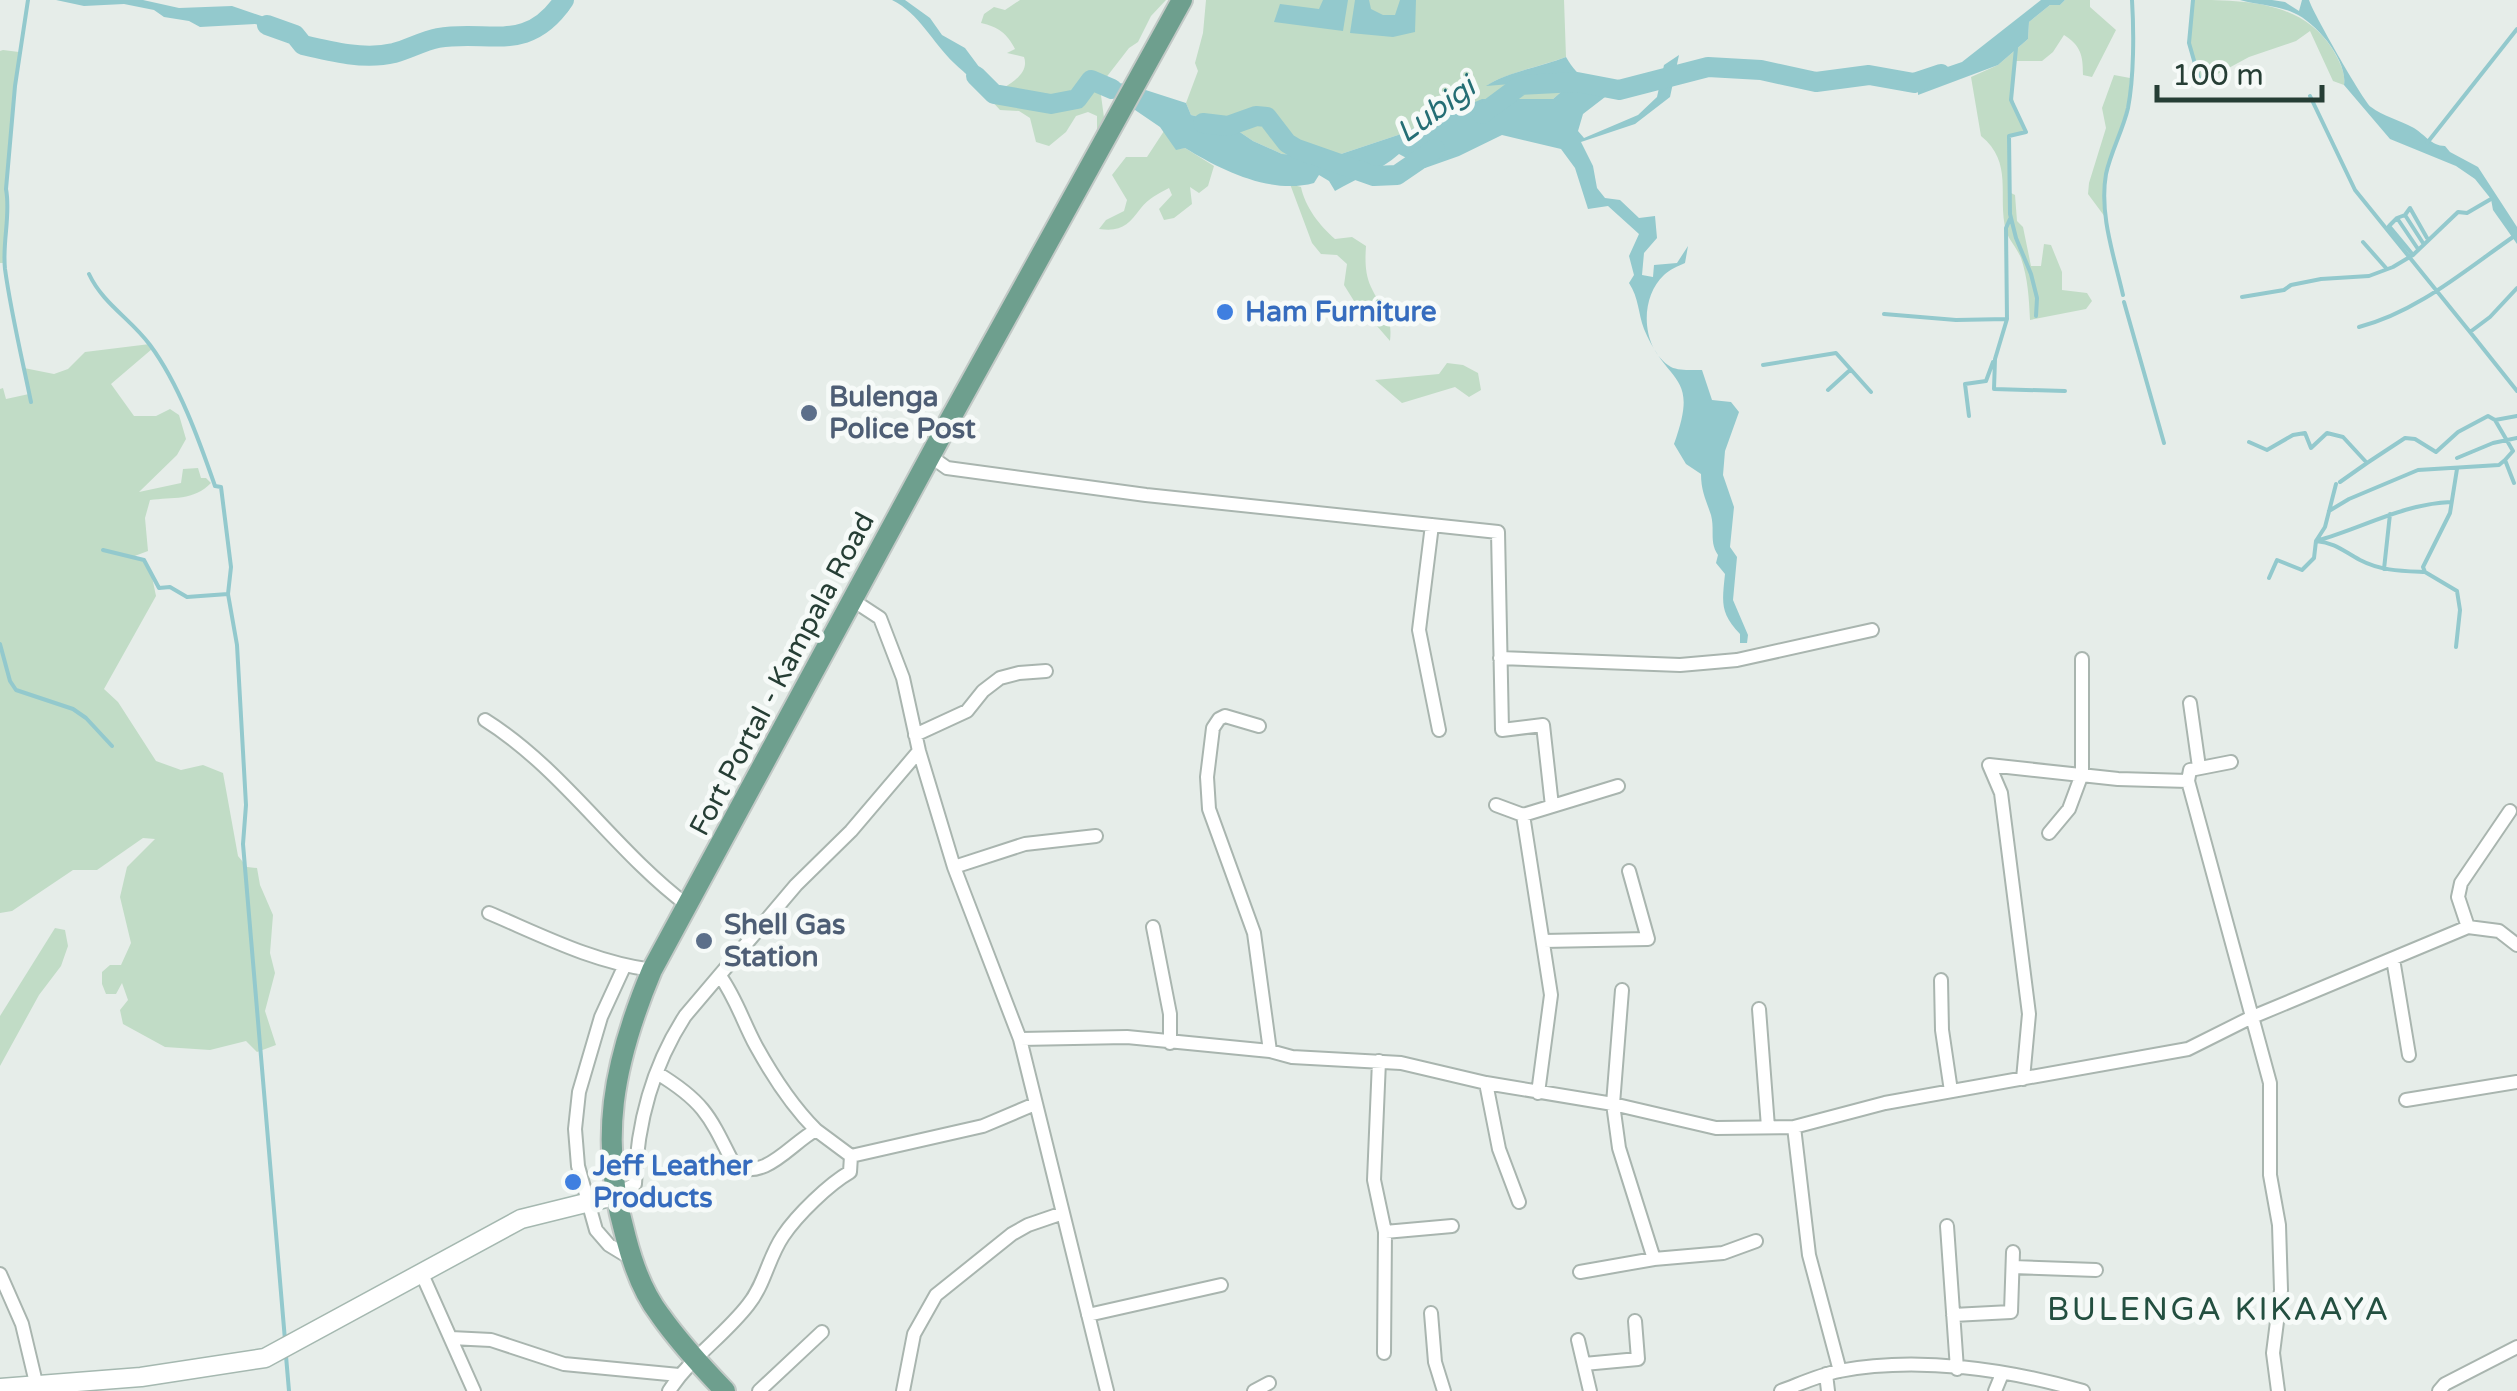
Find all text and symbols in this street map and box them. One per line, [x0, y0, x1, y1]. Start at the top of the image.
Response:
scale bar [2157, 40, 2322, 102]
text: 100 m [2172, 57, 2264, 94]
water label: Lubigi [1389, 67, 1485, 151]
place label: Ham Furniture [1245, 295, 1437, 329]
marker: Ham Furniture [1214, 301, 1236, 323]
place label: Bulenga Police Post [829, 380, 976, 446]
marker: Bulenga Police Post [798, 402, 820, 424]
street label: Fort Portal - Kampala Road [682, 507, 882, 841]
place label: Shell Gas Station [724, 908, 846, 974]
marker: Shell Gas Station [693, 930, 715, 952]
place label: Jeff Leather Products [592, 1149, 754, 1215]
marker: Jeff Leather Products [562, 1171, 584, 1193]
district label: BULENGA KIKAAYA [2047, 1291, 2391, 1329]

